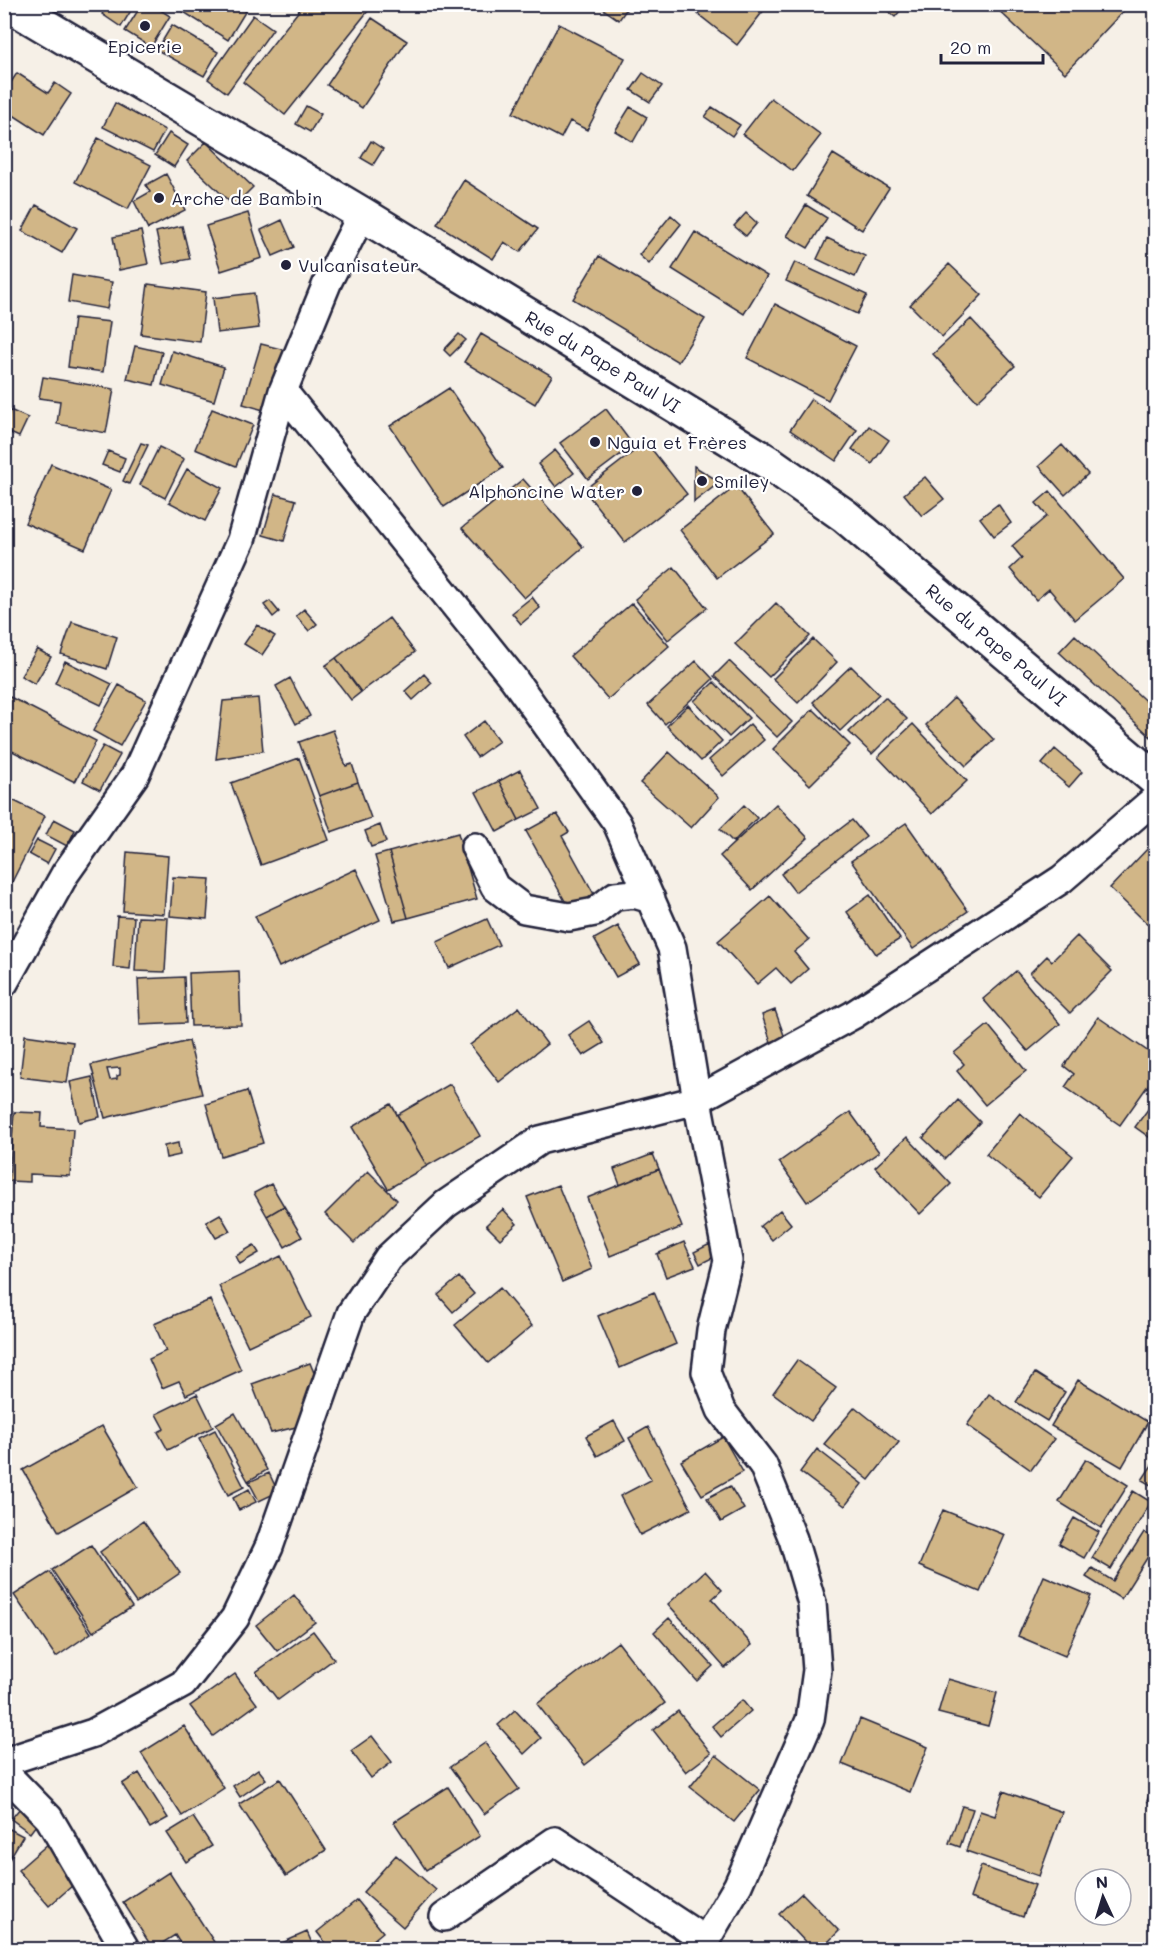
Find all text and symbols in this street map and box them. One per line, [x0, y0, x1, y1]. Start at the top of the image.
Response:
marker: Epicerie [138, 19, 152, 33]
scale bar [941, 27, 1043, 65]
place label: Epicerie [108, 34, 182, 58]
text: 20 m [950, 35, 991, 59]
place label: Arche de Bambin [171, 186, 322, 210]
marker: Arche de Bambin [152, 191, 166, 205]
place label: Vulcanisateur [298, 253, 419, 277]
marker: Vulcanisateur [279, 258, 293, 272]
street label: Rue du Pape Paul VI [521, 305, 685, 418]
place label: Nguia et Frères [607, 430, 747, 454]
marker: Nguia et Frères [588, 435, 602, 449]
place label: Smiley [714, 469, 769, 493]
marker: Smiley [695, 474, 709, 488]
place label: Alphoncine Water [468, 479, 625, 503]
marker: Alphoncine Water [630, 484, 644, 498]
street label: Rue du Pape Paul VI [921, 578, 1072, 711]
north arrow [1073, 1867, 1133, 1927]
text: N [1095, 1871, 1109, 1892]

